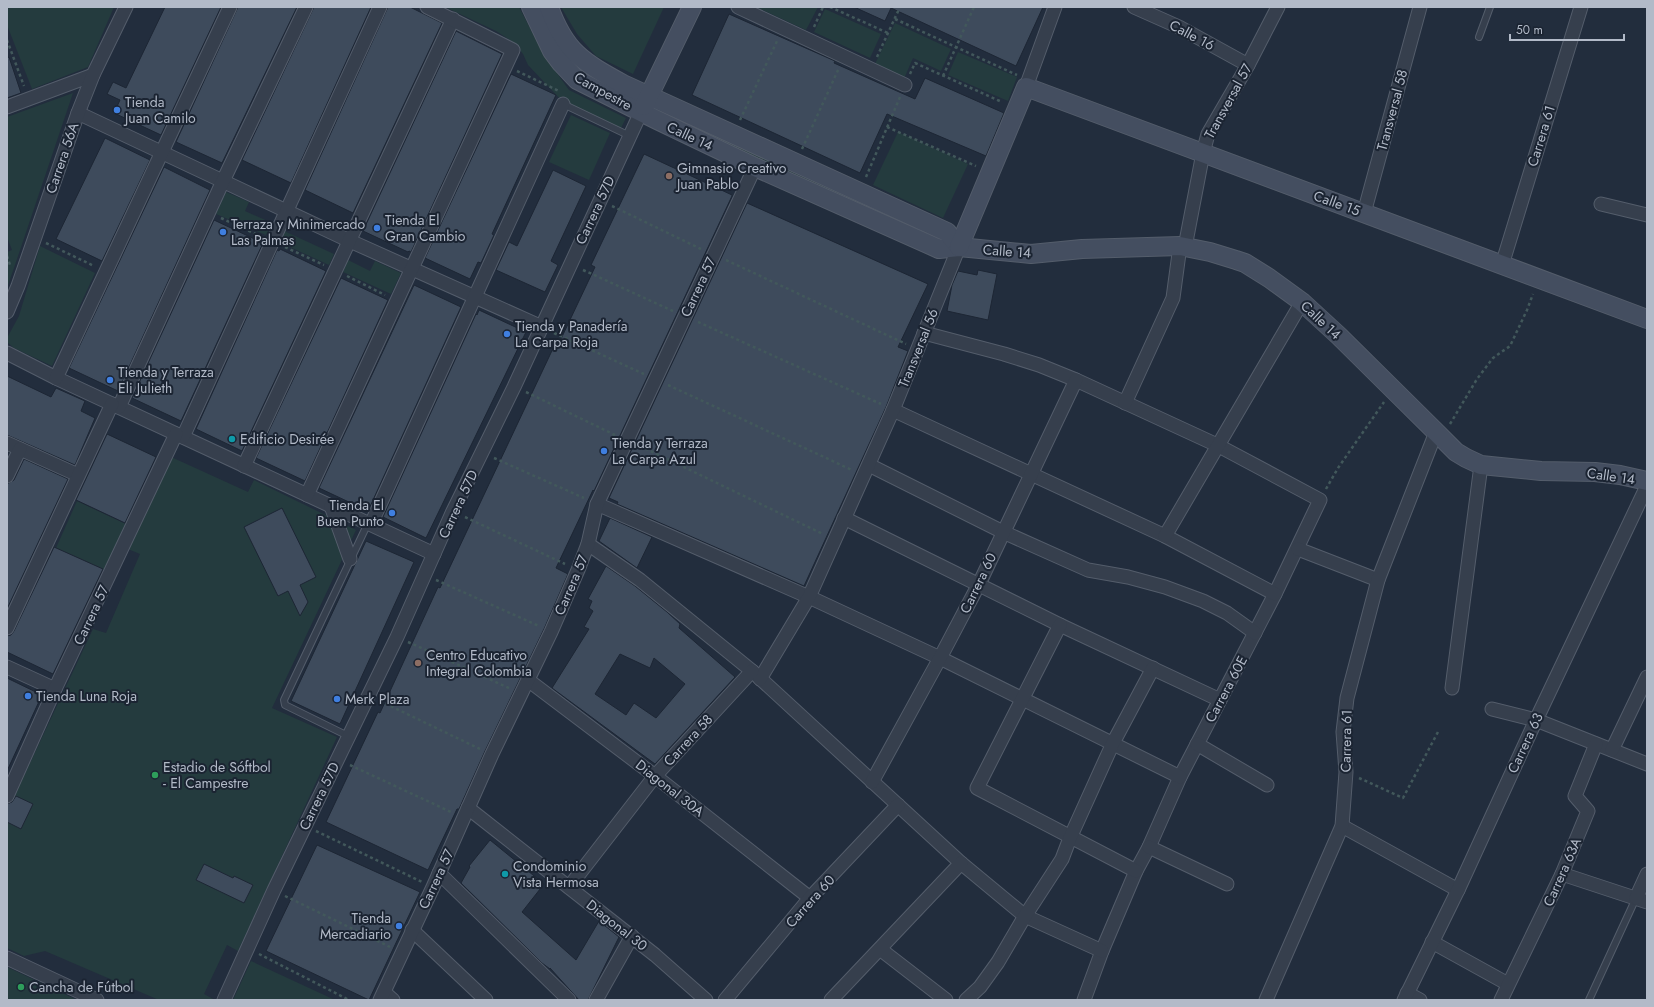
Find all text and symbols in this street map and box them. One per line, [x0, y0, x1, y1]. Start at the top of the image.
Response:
street label: Calle 16 [1166, 15, 1218, 55]
scale bar [1510, 16, 1624, 42]
text: 50 m [1516, 21, 1543, 39]
street label: Transversal 57 [1199, 59, 1257, 142]
street label: Campestre [570, 67, 636, 115]
street label: Transversal 58 [1372, 67, 1412, 153]
place label: Tienda Juan Camilo [123, 92, 196, 128]
street label: Carrera 61 [1522, 103, 1560, 169]
marker: Tienda Juan Camilo [112, 105, 122, 115]
street label: Calle 14 [664, 117, 716, 155]
street label: Carrera 56A [41, 119, 84, 196]
place label: Gimnasio Creativo Juan Pablo [675, 158, 787, 194]
marker: Gimnasio Creativo Juan Pablo [664, 171, 674, 181]
street label: Carrera 57D [570, 172, 620, 248]
street label: Calle 15 [1311, 185, 1363, 221]
place label: Tienda El Gran Cambio [385, 210, 466, 246]
place label: Terraza y Minimercado Las Palmas [231, 214, 365, 250]
marker: Tienda El Gran Cambio [372, 223, 382, 233]
marker: Terraza y Minimercado Las Palmas [218, 227, 228, 237]
street label: Calle 14 [982, 239, 1032, 263]
street label: Carrera 57 [675, 253, 721, 320]
street label: Calle 14 [1296, 296, 1346, 344]
street label: Transversal 56 [893, 306, 943, 390]
place label: Tienda y Panadería La Carpa Roja [515, 316, 627, 352]
marker: Tienda y Panadería La Carpa Roja [502, 329, 512, 339]
place label: Tienda y Terraza Eli Julieth [118, 362, 214, 398]
marker: Tienda y Terraza Eli Julieth [105, 375, 115, 385]
place label: Edificio Desirée [240, 429, 334, 449]
place label: Tienda y Terraza La Carpa Azul [612, 433, 708, 469]
marker: Edificio Desirée [227, 434, 237, 444]
marker: Tienda y Terraza La Carpa Azul [599, 446, 609, 456]
street label: Calle 14 [1586, 463, 1636, 489]
street label: Carrera 57D [433, 466, 483, 542]
place label: Tienda El Buen Punto [317, 495, 384, 531]
marker: Tienda El Buen Punto [387, 508, 397, 518]
street label: Carrera 60 [955, 549, 1001, 617]
street label: Carrera 57 [549, 551, 593, 618]
street label: Carrera 57 [68, 581, 114, 648]
place label: Centro Educativo Integral Colombia [426, 645, 532, 681]
street label: Carrera 60E [1200, 652, 1252, 726]
marker: Centro Educativo Integral Colombia [413, 658, 423, 668]
place label: Tienda Luna Roja [36, 686, 137, 706]
place label: Merk Plaza [345, 689, 410, 709]
marker: Tienda Luna Roja [23, 691, 33, 701]
marker: Merk Plaza [332, 694, 342, 704]
street label: Carrera 61 [1335, 709, 1357, 773]
street label: Carrera 63 [1502, 709, 1548, 776]
street label: Carrera 58 [659, 710, 717, 770]
street label: Diagonal 30A [631, 755, 709, 822]
place label: Estadio de Sóftbol - El Campestre [163, 757, 271, 793]
street label: Carrera 57D [294, 759, 344, 833]
marker: Estadio de Sóftbol - El Campestre [150, 770, 160, 780]
street label: Carrera 63A [1538, 834, 1586, 910]
street label: Carrera 57 [413, 845, 459, 912]
place label: Condominio Vista Hermosa [513, 856, 599, 892]
marker: Condominio Vista Hermosa [500, 869, 510, 879]
street label: Carrera 60 [781, 870, 839, 932]
street label: Diagonal 30 [582, 895, 652, 955]
place label: Tienda Mercadiario [320, 908, 391, 944]
marker: Tienda Mercadiario [394, 921, 404, 931]
place label: Cancha de Fútbol [29, 977, 134, 997]
marker: Cancha de Fútbol [16, 982, 26, 992]

